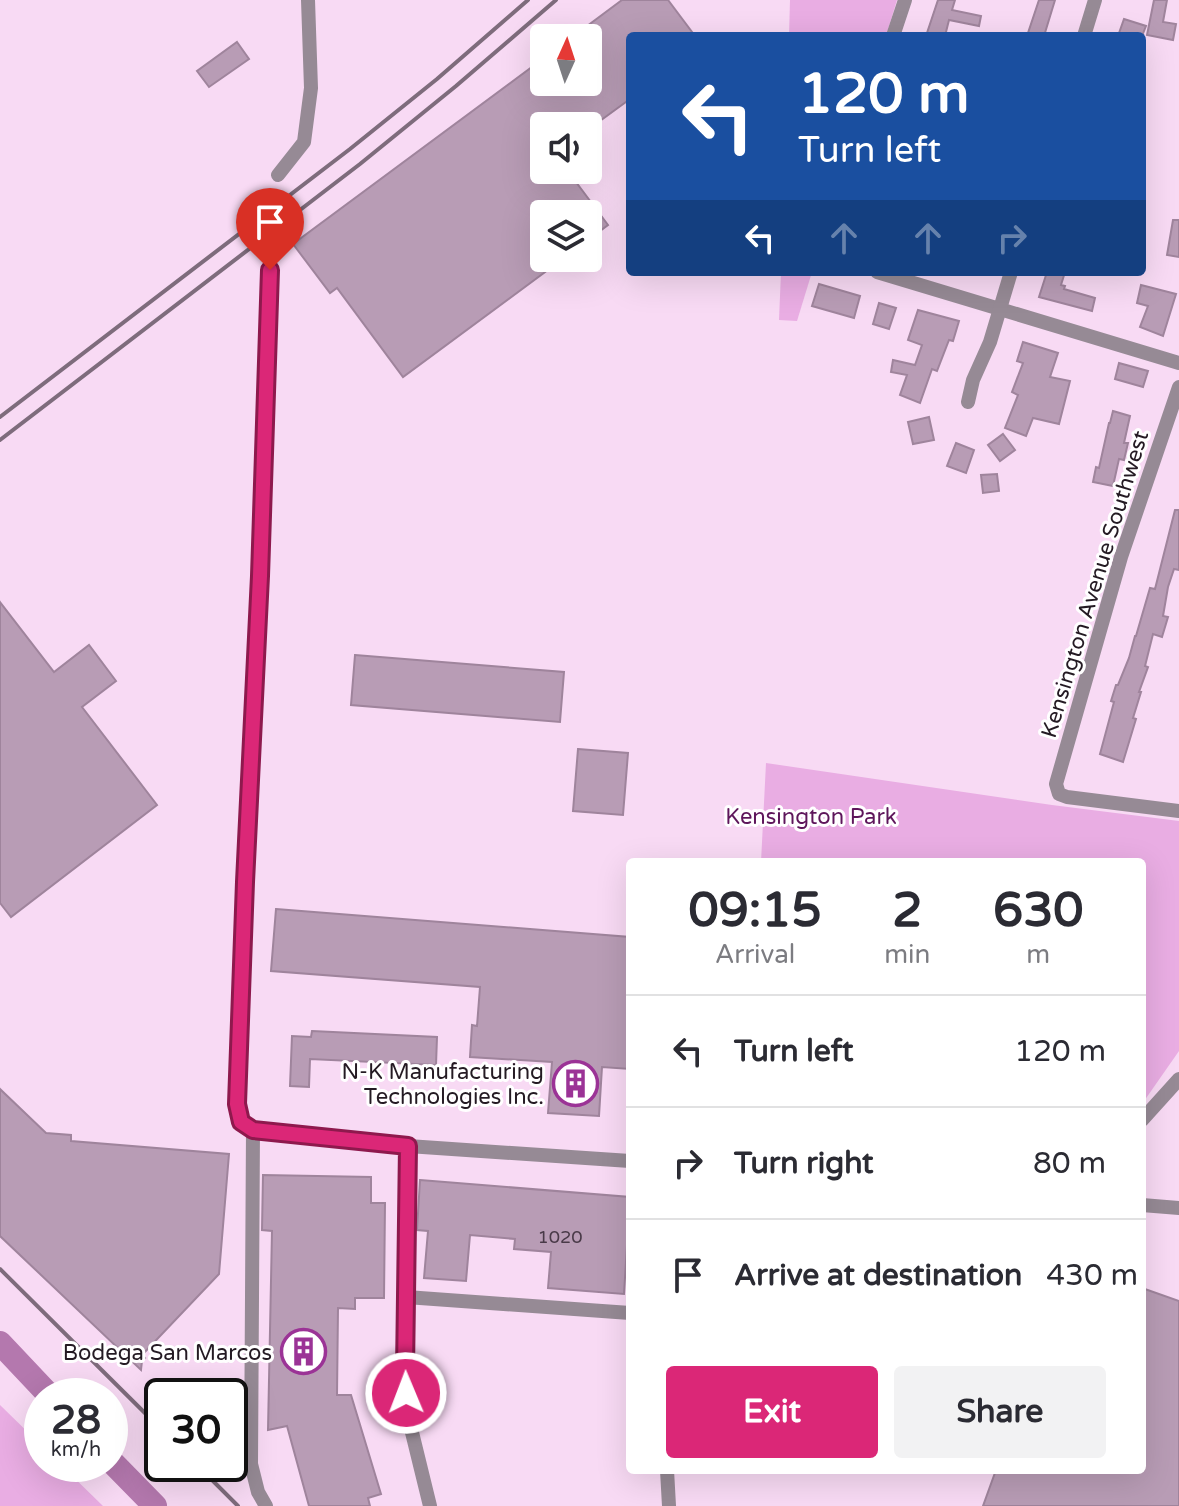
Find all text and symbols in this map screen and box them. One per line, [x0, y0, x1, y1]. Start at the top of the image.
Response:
north arrow [530, 24, 602, 96]
map controls [530, 24, 602, 272]
text: 120 m [798, 61, 969, 128]
icon: left [666, 64, 770, 168]
button: sound [530, 112, 602, 184]
text: Turn left [798, 129, 941, 172]
pin [236, 188, 304, 270]
icon: arrive [248, 200, 292, 244]
button: layers [530, 200, 602, 272]
icon: left [738, 216, 782, 260]
icon: ahead [822, 216, 866, 260]
icon: ahead [906, 216, 950, 260]
icon: right [990, 216, 1034, 260]
street label: Kensington Avenue Southwest [1036, 428, 1154, 741]
park label: Kensington Park [725, 804, 897, 830]
text: 09:15 [689, 882, 822, 940]
text: 2 [892, 882, 922, 940]
text: 630 [993, 882, 1083, 940]
text: Arrival [715, 939, 795, 970]
text: min [884, 939, 930, 970]
text: m [1026, 939, 1050, 970]
icon: left [666, 1029, 710, 1073]
text: Turn left [734, 1033, 853, 1070]
text: 120 m [1014, 1033, 1106, 1070]
place label: N-K Manufacturing Technologies Inc. [341, 1059, 544, 1110]
building icon: N-K Manufacturing Technologies Inc. [551, 1060, 599, 1108]
icon: right [666, 1141, 710, 1185]
text: Turn right [734, 1145, 874, 1182]
text: 80 m [1033, 1145, 1106, 1182]
house number: 1020 [537, 1226, 583, 1248]
icon: arrive [666, 1253, 710, 1297]
text: Arrive at destination [734, 1257, 1022, 1294]
text: 430 m [1046, 1257, 1138, 1294]
building icon: Bodega San Marcos [279, 1328, 327, 1376]
place label: Bodega San Marcos [63, 1340, 272, 1366]
position arrow [364, 1351, 448, 1435]
button: Exit [666, 1366, 878, 1458]
button: Share [894, 1366, 1106, 1458]
speed limit sign: 30 [144, 1378, 248, 1482]
text: 28 [51, 1396, 101, 1444]
text: km/h [51, 1438, 101, 1462]

